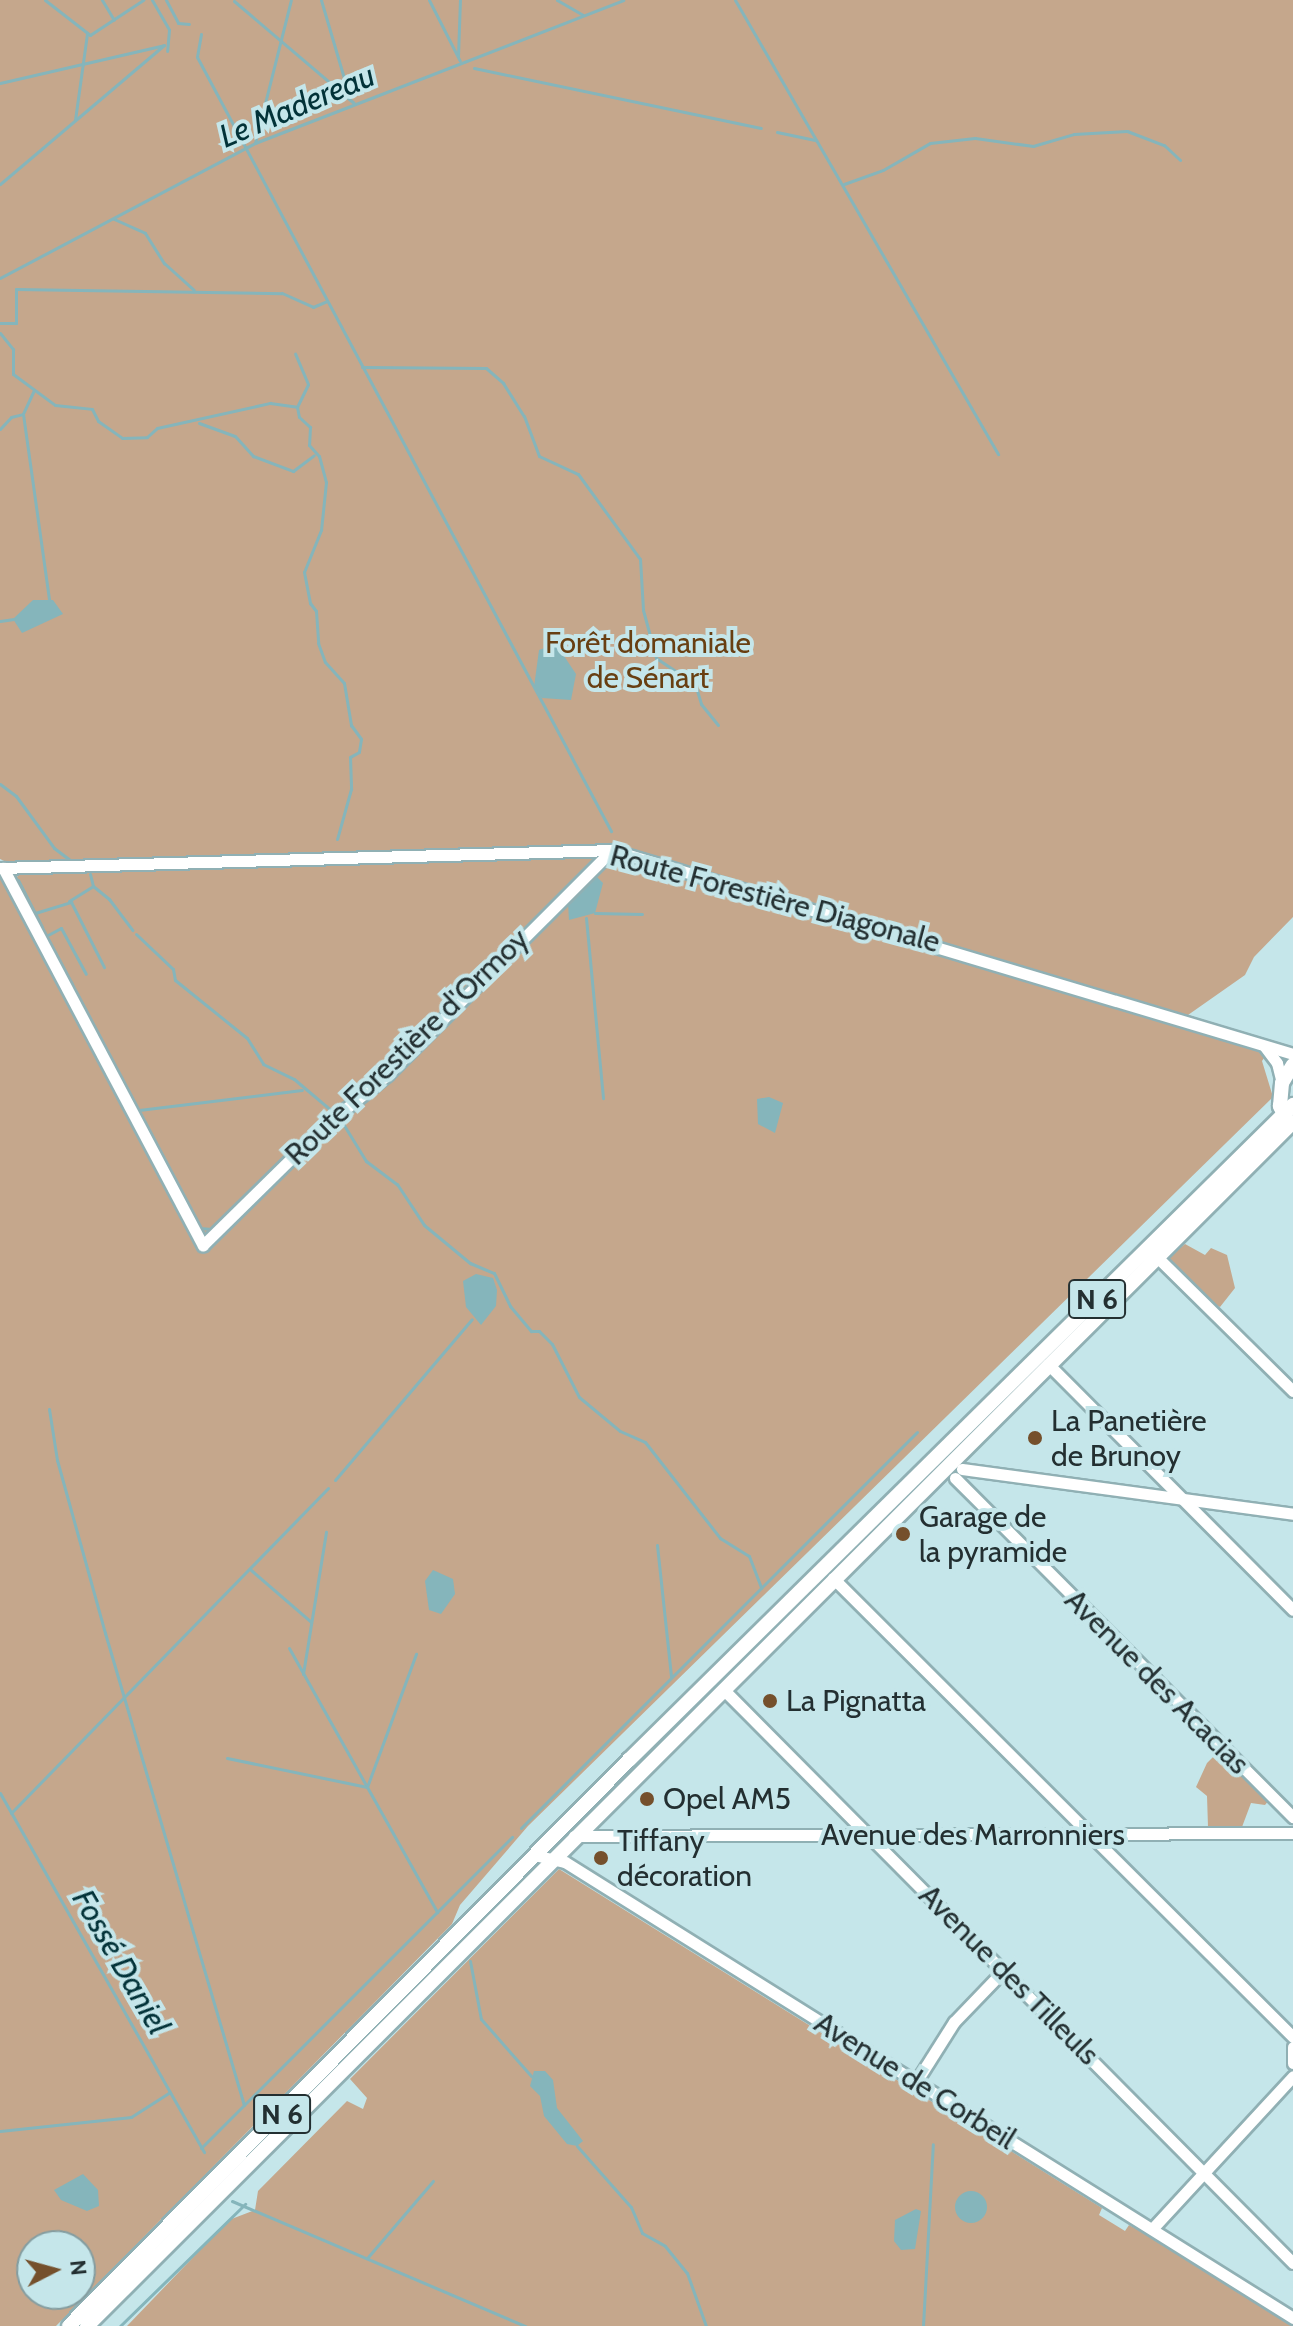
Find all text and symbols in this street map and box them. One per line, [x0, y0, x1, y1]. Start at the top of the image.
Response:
water label: Le Madereau [214, 56, 380, 156]
park label: Forêt domaniale de Sénart [545, 625, 751, 696]
street label: Route Forestière Diagonale [606, 838, 944, 960]
street label: Route Forestière d'Ormoy [278, 921, 536, 1173]
road number: N 6 [1067, 1275, 1127, 1323]
place label: La Panetière de Brunoy [1051, 1403, 1207, 1474]
marker: La Panetière de Brunoy [1026, 1429, 1044, 1447]
place label: Garage de la pyramide [919, 1499, 1067, 1570]
marker: Garage de la pyramide [894, 1525, 912, 1543]
street label: Avenue des Acacias [1057, 1582, 1257, 1782]
place label: La Pignatta [786, 1683, 926, 1719]
marker: La Pignatta [761, 1692, 779, 1710]
place label: Opel AM5 [663, 1781, 791, 1817]
marker: Opel AM5 [638, 1790, 656, 1808]
street label: Avenue des Marronniers [821, 1817, 1125, 1853]
place label: Tiffany décoration [617, 1823, 752, 1894]
marker: Tiffany décoration [592, 1849, 610, 1867]
street label: Avenue des Tilleuls [912, 1878, 1106, 2072]
water label: Fossé Daniel [64, 1883, 178, 2041]
street label: Avenue de Corbeil [808, 2005, 1022, 2157]
road number: N 6 [252, 2090, 312, 2138]
north arrow [16, 2230, 96, 2310]
text: N [64, 2258, 93, 2277]

